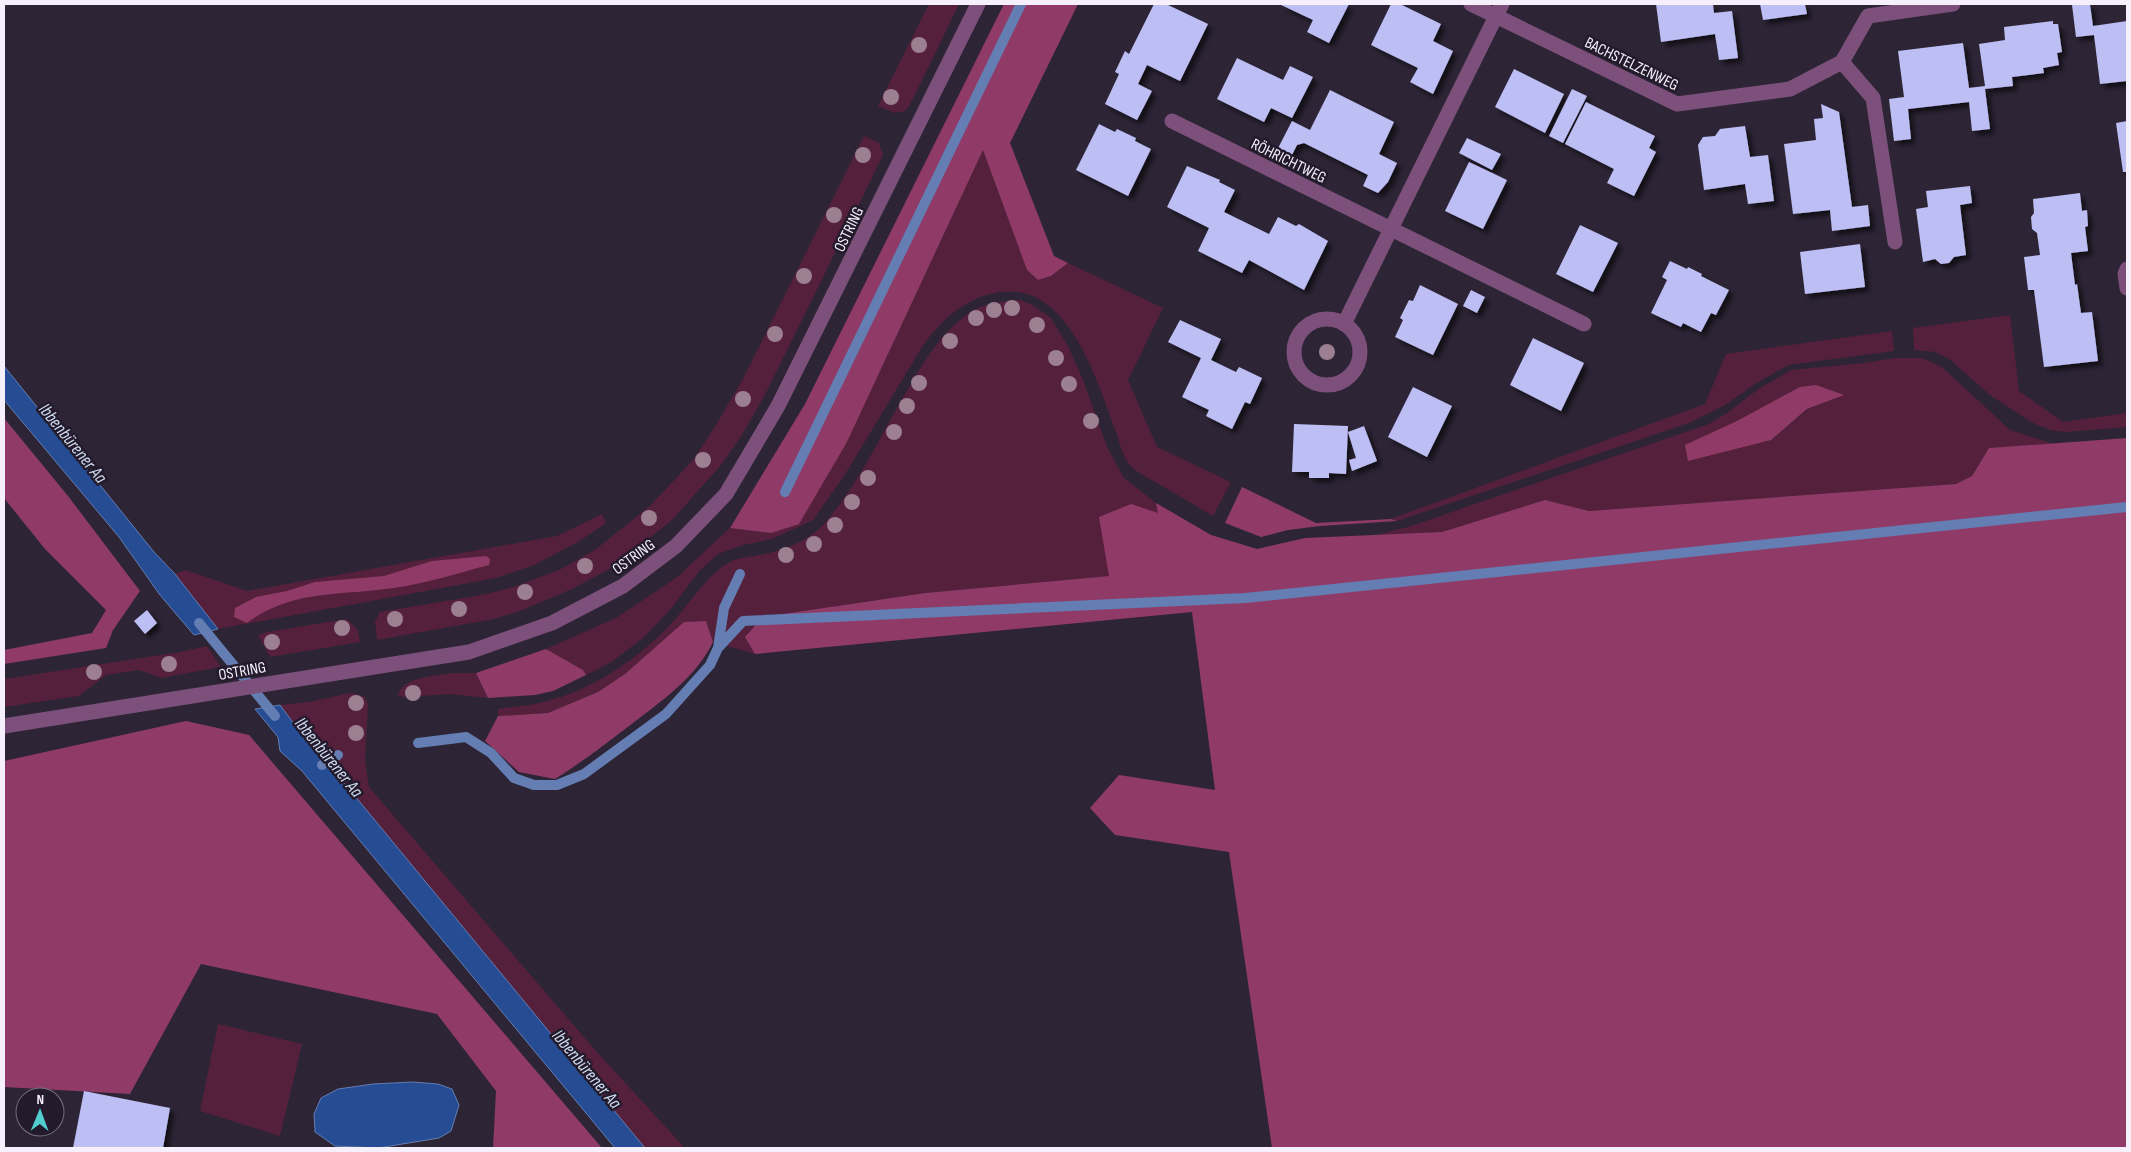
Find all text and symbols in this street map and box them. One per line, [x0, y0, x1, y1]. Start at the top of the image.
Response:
street label: BACHSTELZENWEG [1581, 34, 1681, 95]
street label: RÖHRICHTWEG [1248, 135, 1329, 188]
street label: OSTRING [830, 204, 868, 255]
water label: Ibbenbürener Aa [34, 399, 112, 488]
street label: OSTRING [609, 535, 659, 579]
street label: OSTRING [217, 658, 267, 685]
water label: Ibbenbürener Aa [290, 713, 368, 802]
water label: Ibbenbürener Aa [548, 1026, 626, 1114]
north arrow [15, 1087, 65, 1137]
text: N [36, 1091, 44, 1108]

